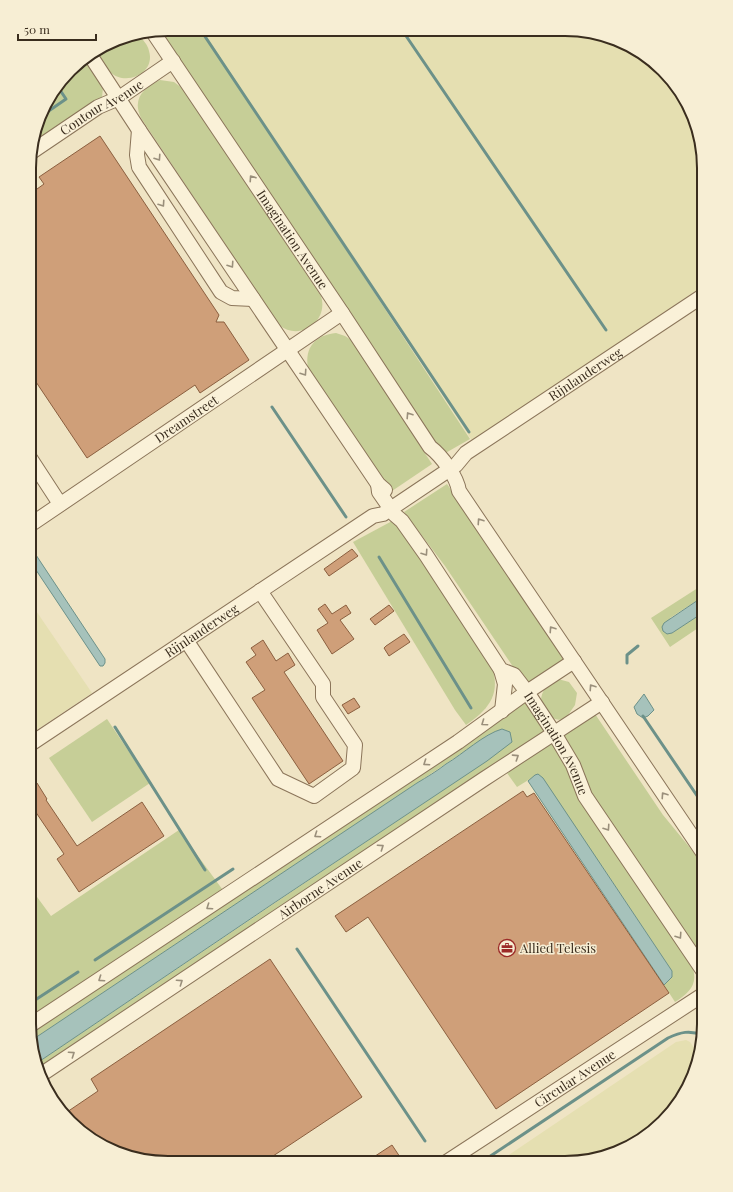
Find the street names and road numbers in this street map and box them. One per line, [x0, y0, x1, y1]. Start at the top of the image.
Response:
street label: Contour Avenue [56, 75, 146, 138]
street label: Imagination Avenue [253, 186, 333, 293]
street label: Rijnlanderweg [545, 343, 625, 404]
street label: Dreamstreet [151, 391, 221, 446]
street label: Rijnlanderweg [161, 599, 241, 660]
street label: Imagination Avenue [521, 688, 593, 798]
street label: Airborne Avenue [274, 853, 366, 923]
street label: Circular Avenue [531, 1045, 619, 1111]

